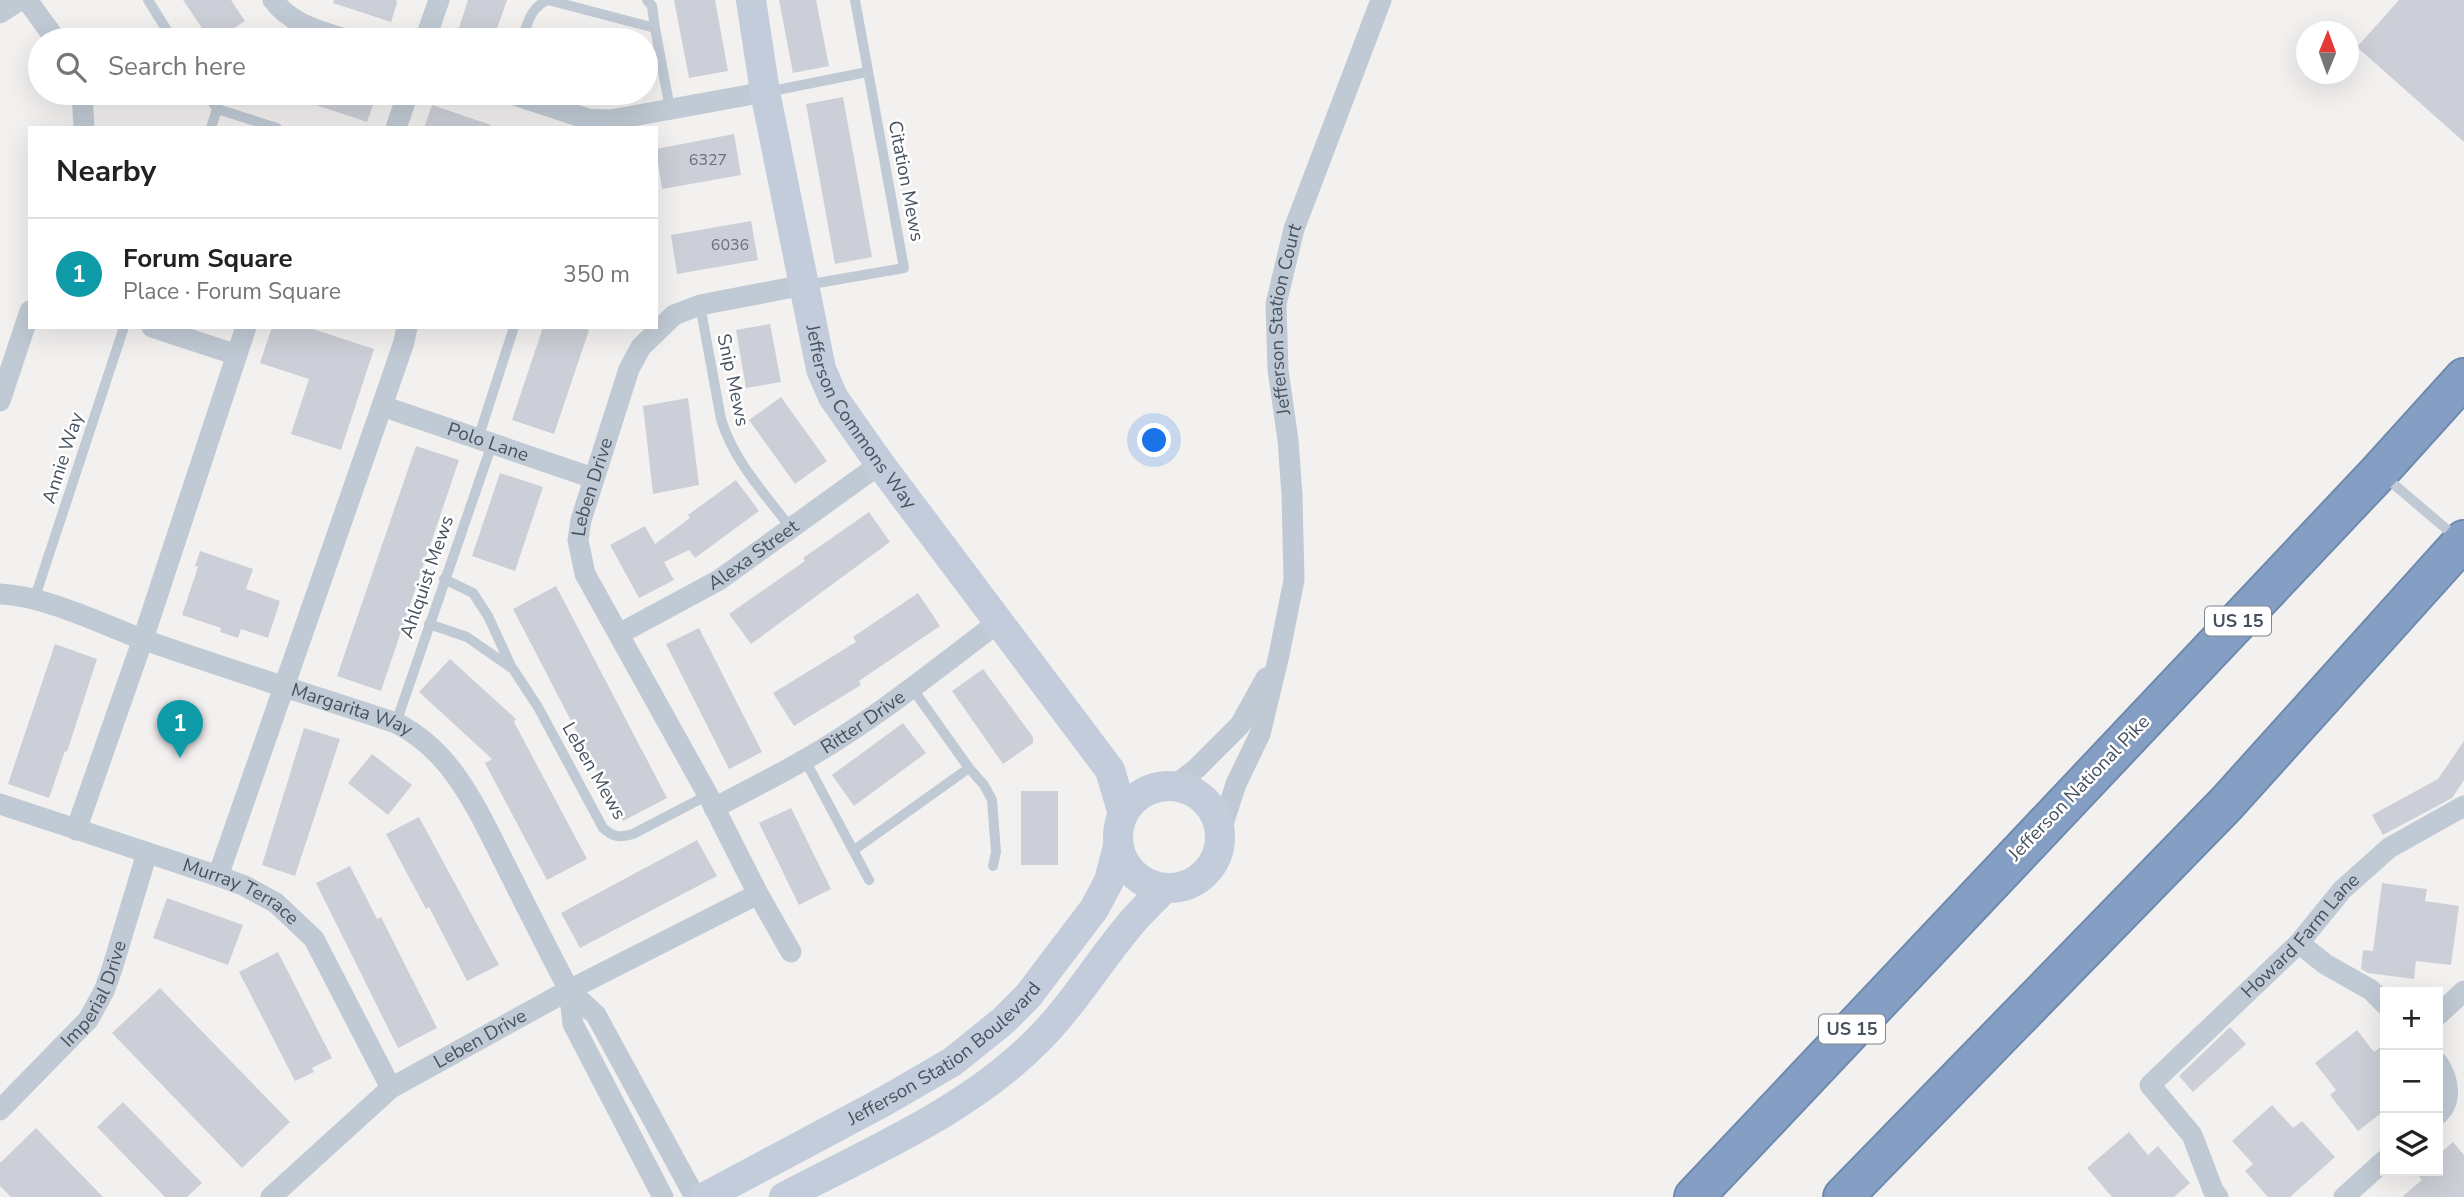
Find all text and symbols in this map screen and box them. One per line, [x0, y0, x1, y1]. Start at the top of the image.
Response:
north arrow [2296, 21, 2359, 84]
search box [28, 28, 658, 105]
icon: search [52, 48, 90, 86]
text: Search here [108, 49, 246, 84]
street label: Citation Mews [882, 118, 930, 244]
house number: 6327 [689, 149, 727, 171]
text: Nearby [56, 151, 156, 192]
street label: Jefferson Station Court [1263, 219, 1308, 418]
house number: 6036 [711, 234, 749, 256]
text: Forum Square [123, 241, 293, 276]
text: 1 [72, 259, 86, 290]
text: 350 m [563, 259, 630, 290]
text: Place · Forum Square [123, 276, 341, 307]
street label: Jefferson Commons Way [799, 321, 923, 515]
street label: Snip Mews [711, 331, 755, 429]
street label: Annie Way [36, 409, 90, 507]
street label: Polo Lane [444, 416, 532, 468]
your location [1137, 423, 1171, 457]
street label: Leben Drive [566, 434, 619, 538]
street label: Ahlquist Mews [394, 512, 460, 642]
street label: Alexa Street [703, 513, 804, 597]
road number: US 15 [2205, 606, 2271, 636]
street label: Margarita Way [288, 677, 418, 743]
street label: Ritter Drive [816, 684, 910, 760]
pin: 1 [157, 700, 203, 758]
street label: Jefferson National Pike [2002, 709, 2156, 867]
street label: Leben Mews [556, 718, 632, 824]
street label: Murray Terrace [179, 852, 305, 931]
street label: Howard Farm Lane [2236, 867, 2365, 1004]
street label: Imperial Drive [55, 937, 133, 1053]
street label: Jefferson Station Boulevard [842, 977, 1047, 1132]
map controls [2380, 987, 2443, 1176]
button: + [2380, 987, 2443, 1050]
street label: Leben Drive [429, 1003, 531, 1075]
road number: US 15 [1819, 1014, 1885, 1044]
button: − [2380, 1050, 2443, 1113]
button: layers [2380, 1113, 2443, 1176]

